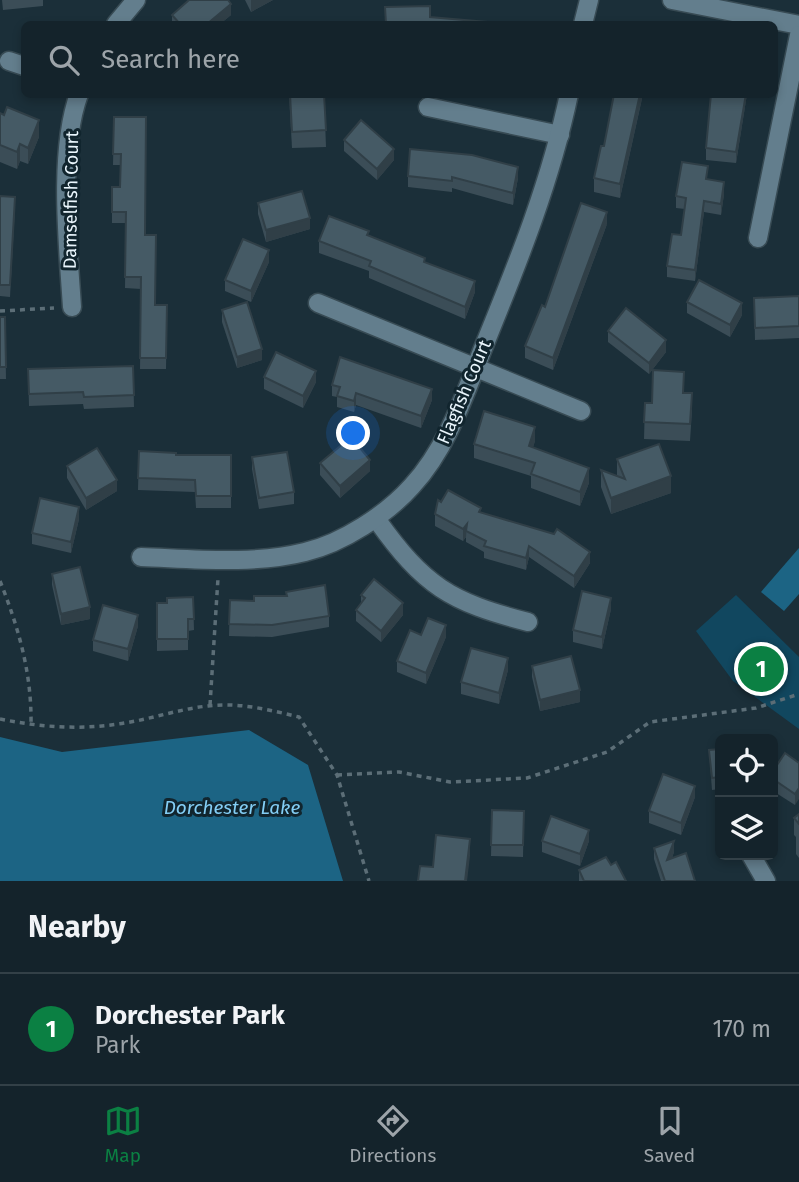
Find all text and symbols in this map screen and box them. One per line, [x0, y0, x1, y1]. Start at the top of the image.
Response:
search box [21, 21, 778, 98]
icon: search [45, 41, 83, 79]
text: Search here [101, 44, 240, 75]
street label: Damselfish Court [59, 130, 83, 269]
street label: Flagfish Court [432, 336, 496, 447]
your location [336, 416, 370, 450]
pin: 1 [738, 643, 784, 695]
map controls [715, 734, 778, 860]
button: locate [715, 734, 778, 797]
water label: Dorchester Lake [164, 796, 300, 819]
button: layers [715, 797, 778, 860]
text: Nearby [28, 909, 126, 945]
text: Dorchester Park [95, 1000, 285, 1031]
text: 1 [46, 1015, 56, 1043]
text: 170 m [712, 1015, 771, 1043]
text: Park [95, 1031, 140, 1059]
tab: Map [104, 1102, 142, 1167]
tab: Directions [349, 1102, 436, 1167]
tab: Saved [644, 1102, 695, 1167]

